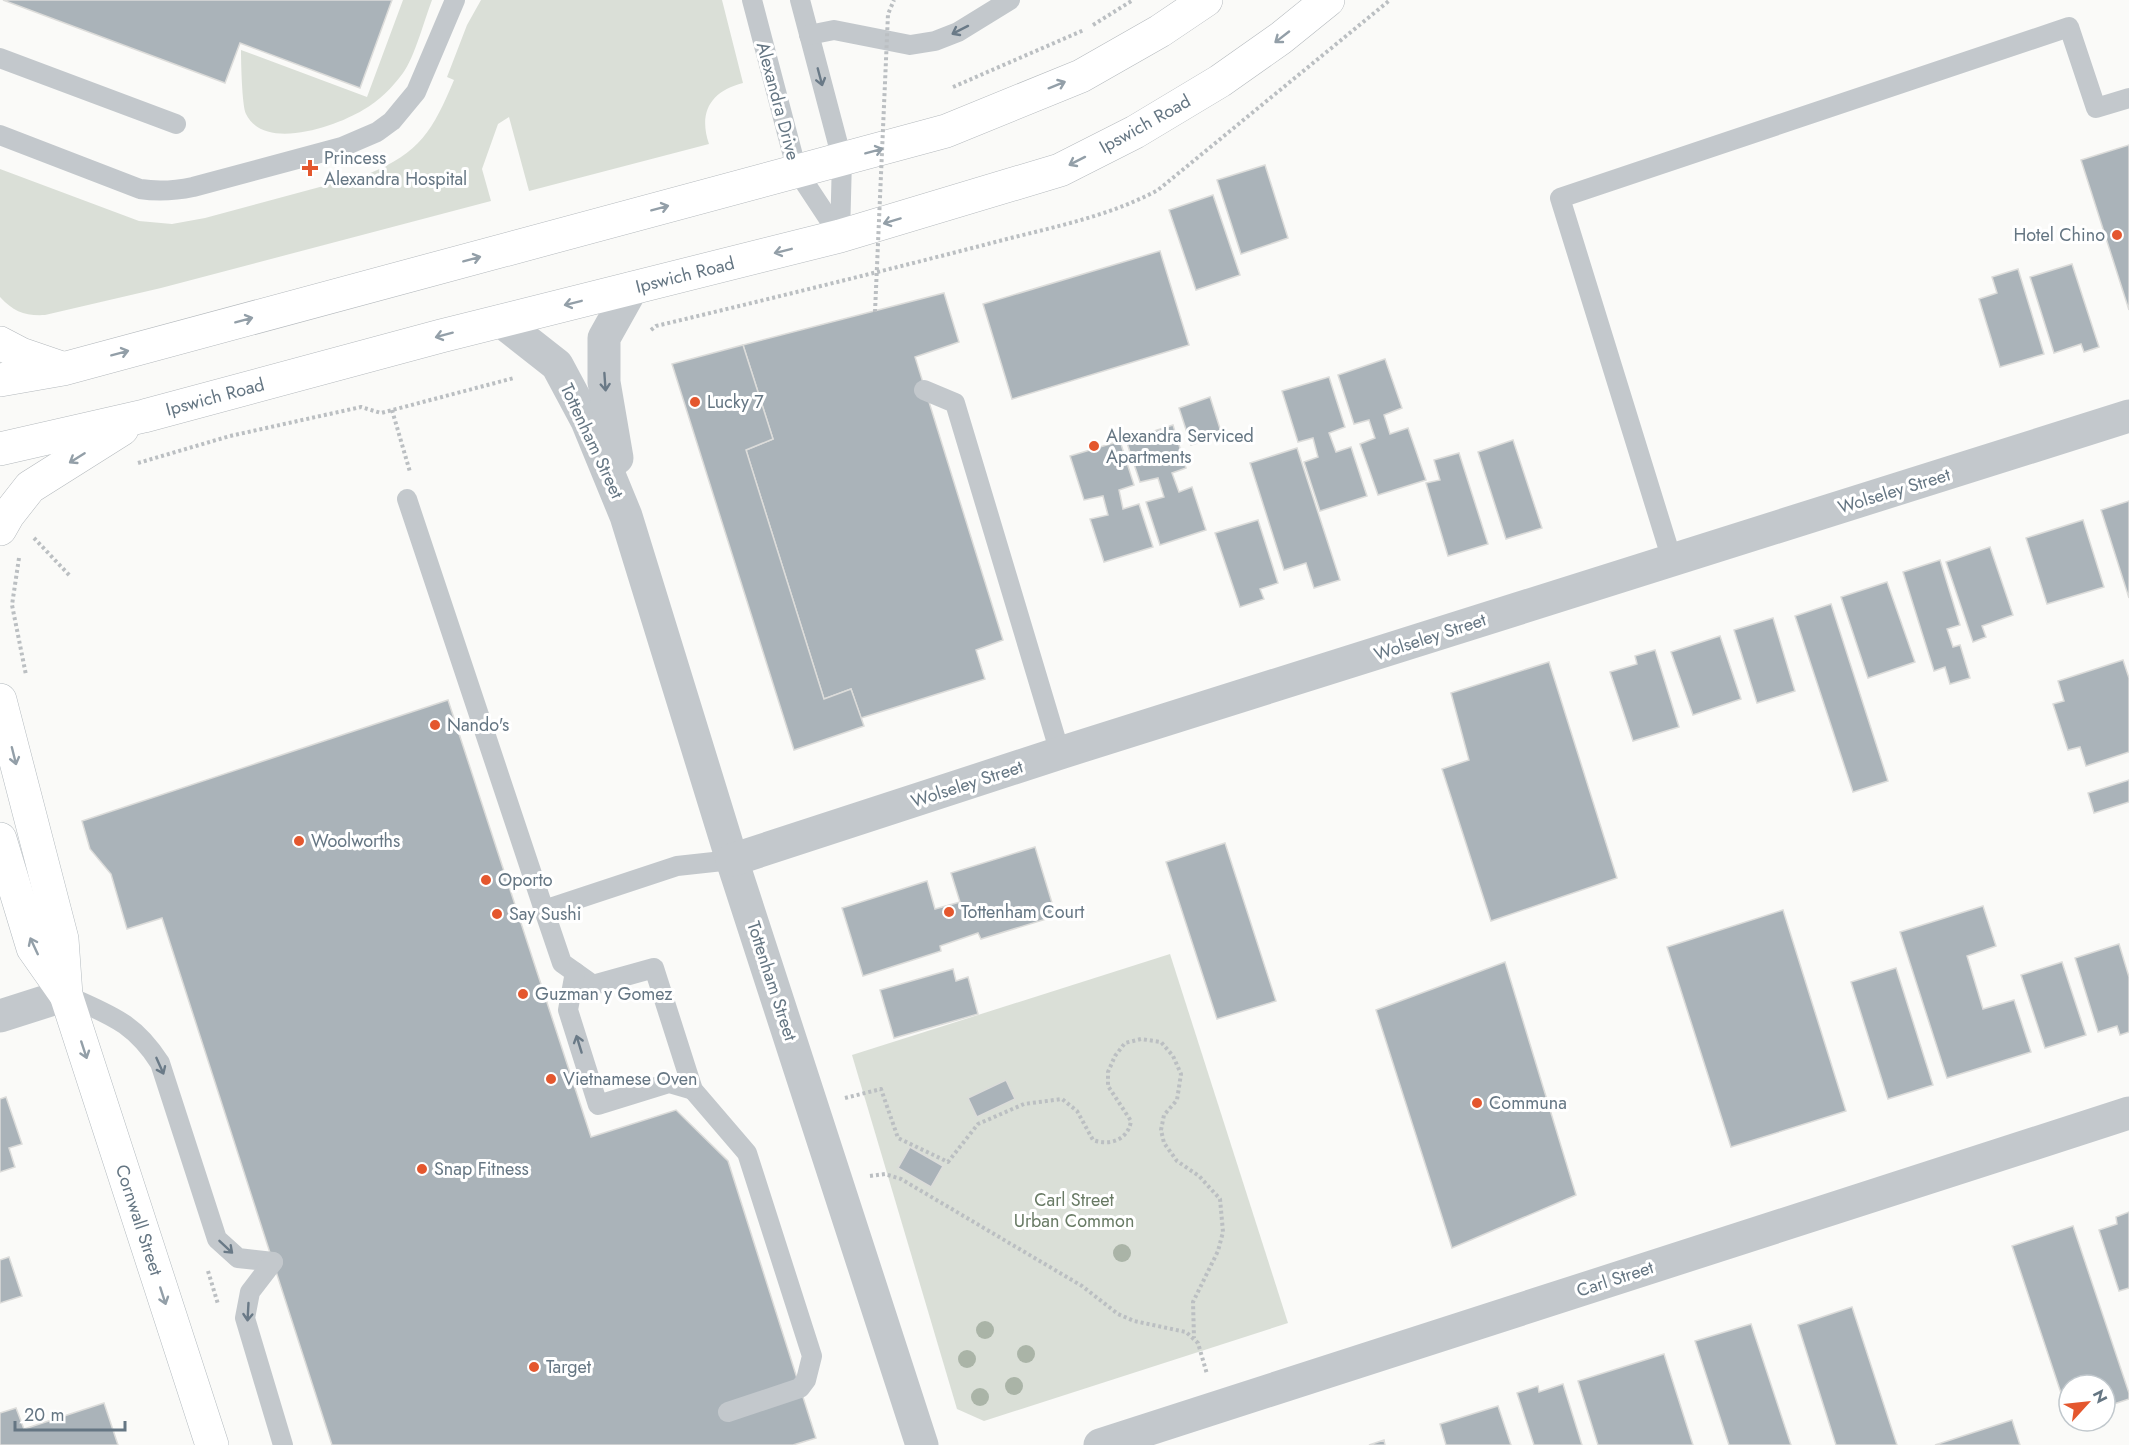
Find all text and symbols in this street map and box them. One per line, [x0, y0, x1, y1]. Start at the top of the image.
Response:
one-way arrow [952, 24, 969, 36]
one-way arrow [1274, 30, 1290, 43]
street label: Alexandra Drive [750, 39, 806, 163]
one-way arrow [814, 67, 826, 86]
one-way arrow [1048, 79, 1066, 90]
street label: Ipswich Road [1095, 88, 1195, 160]
one-way arrow [864, 144, 883, 156]
place label: Princess Alexandra Hospital [324, 145, 467, 192]
one-way arrow [1069, 156, 1087, 167]
marker: Princess Alexandra Hospital [301, 159, 319, 177]
one-way arrow [650, 202, 669, 214]
one-way arrow [883, 216, 902, 227]
place label: Hotel Chino [2013, 222, 2105, 248]
marker: Hotel Chino [2110, 228, 2124, 242]
one-way arrow [774, 245, 793, 257]
street label: Ipswich Road [633, 250, 737, 300]
one-way arrow [462, 253, 481, 264]
one-way arrow [564, 297, 583, 309]
one-way arrow [234, 314, 253, 325]
one-way arrow [435, 330, 454, 342]
one-way arrow [110, 347, 129, 359]
street label: Ipswich Road [163, 371, 267, 423]
one-way arrow [599, 371, 610, 391]
street label: Tottenham Street [554, 379, 630, 503]
place label: Lucky 7 [707, 389, 764, 415]
marker: Lucky 7 [688, 395, 702, 409]
place label: Alexandra Serviced Apartments [1106, 423, 1254, 470]
marker: Alexandra Serviced Apartments [1087, 439, 1101, 453]
one-way arrow [69, 452, 85, 464]
street label: Wolseley Street [1835, 461, 1954, 520]
street label: Wolseley Street [1371, 606, 1490, 667]
place label: Nando's [447, 712, 509, 738]
marker: Nando's [428, 718, 442, 732]
one-way arrow [9, 747, 21, 766]
street label: Wolseley Street [908, 753, 1027, 814]
place label: Woolworths [311, 828, 400, 854]
marker: Woolworths [292, 834, 306, 848]
place label: Oporto [498, 867, 553, 893]
marker: Oporto [479, 873, 493, 887]
place label: Tottenham Court [961, 899, 1085, 925]
place label: Say Sushi [509, 901, 581, 927]
marker: Tottenham Court [942, 905, 956, 919]
marker: Say Sushi [490, 907, 504, 921]
street label: Tottenham Street [740, 918, 804, 1045]
one-way arrow [28, 937, 39, 955]
place label: Guzman y Gomez [535, 981, 673, 1007]
marker: Guzman y Gomez [516, 987, 530, 1001]
one-way arrow [573, 1035, 584, 1054]
one-way arrow [79, 1040, 90, 1059]
one-way arrow [155, 1056, 166, 1074]
place label: Vietnamese Oven [563, 1066, 697, 1092]
marker: Vietnamese Oven [544, 1072, 558, 1086]
place label: Communa [1489, 1090, 1567, 1116]
marker: Communa [1470, 1096, 1484, 1110]
place label: Snap Fitness [434, 1156, 529, 1182]
street label: Cornwall Street [109, 1161, 169, 1279]
marker: Snap Fitness [415, 1162, 429, 1176]
park label: Carl Street Urban Common [1014, 1187, 1134, 1234]
one-way arrow [219, 1240, 234, 1255]
street label: Carl Street [1573, 1254, 1658, 1304]
one-way arrow [159, 1286, 170, 1305]
one-way arrow [242, 1302, 253, 1322]
place label: Target [546, 1354, 592, 1380]
marker: Target [527, 1360, 541, 1374]
north arrow [2057, 1373, 2117, 1433]
text: N [2087, 1386, 2113, 1407]
scale bar [15, 1394, 124, 1432]
text: 20 m [24, 1402, 64, 1428]

